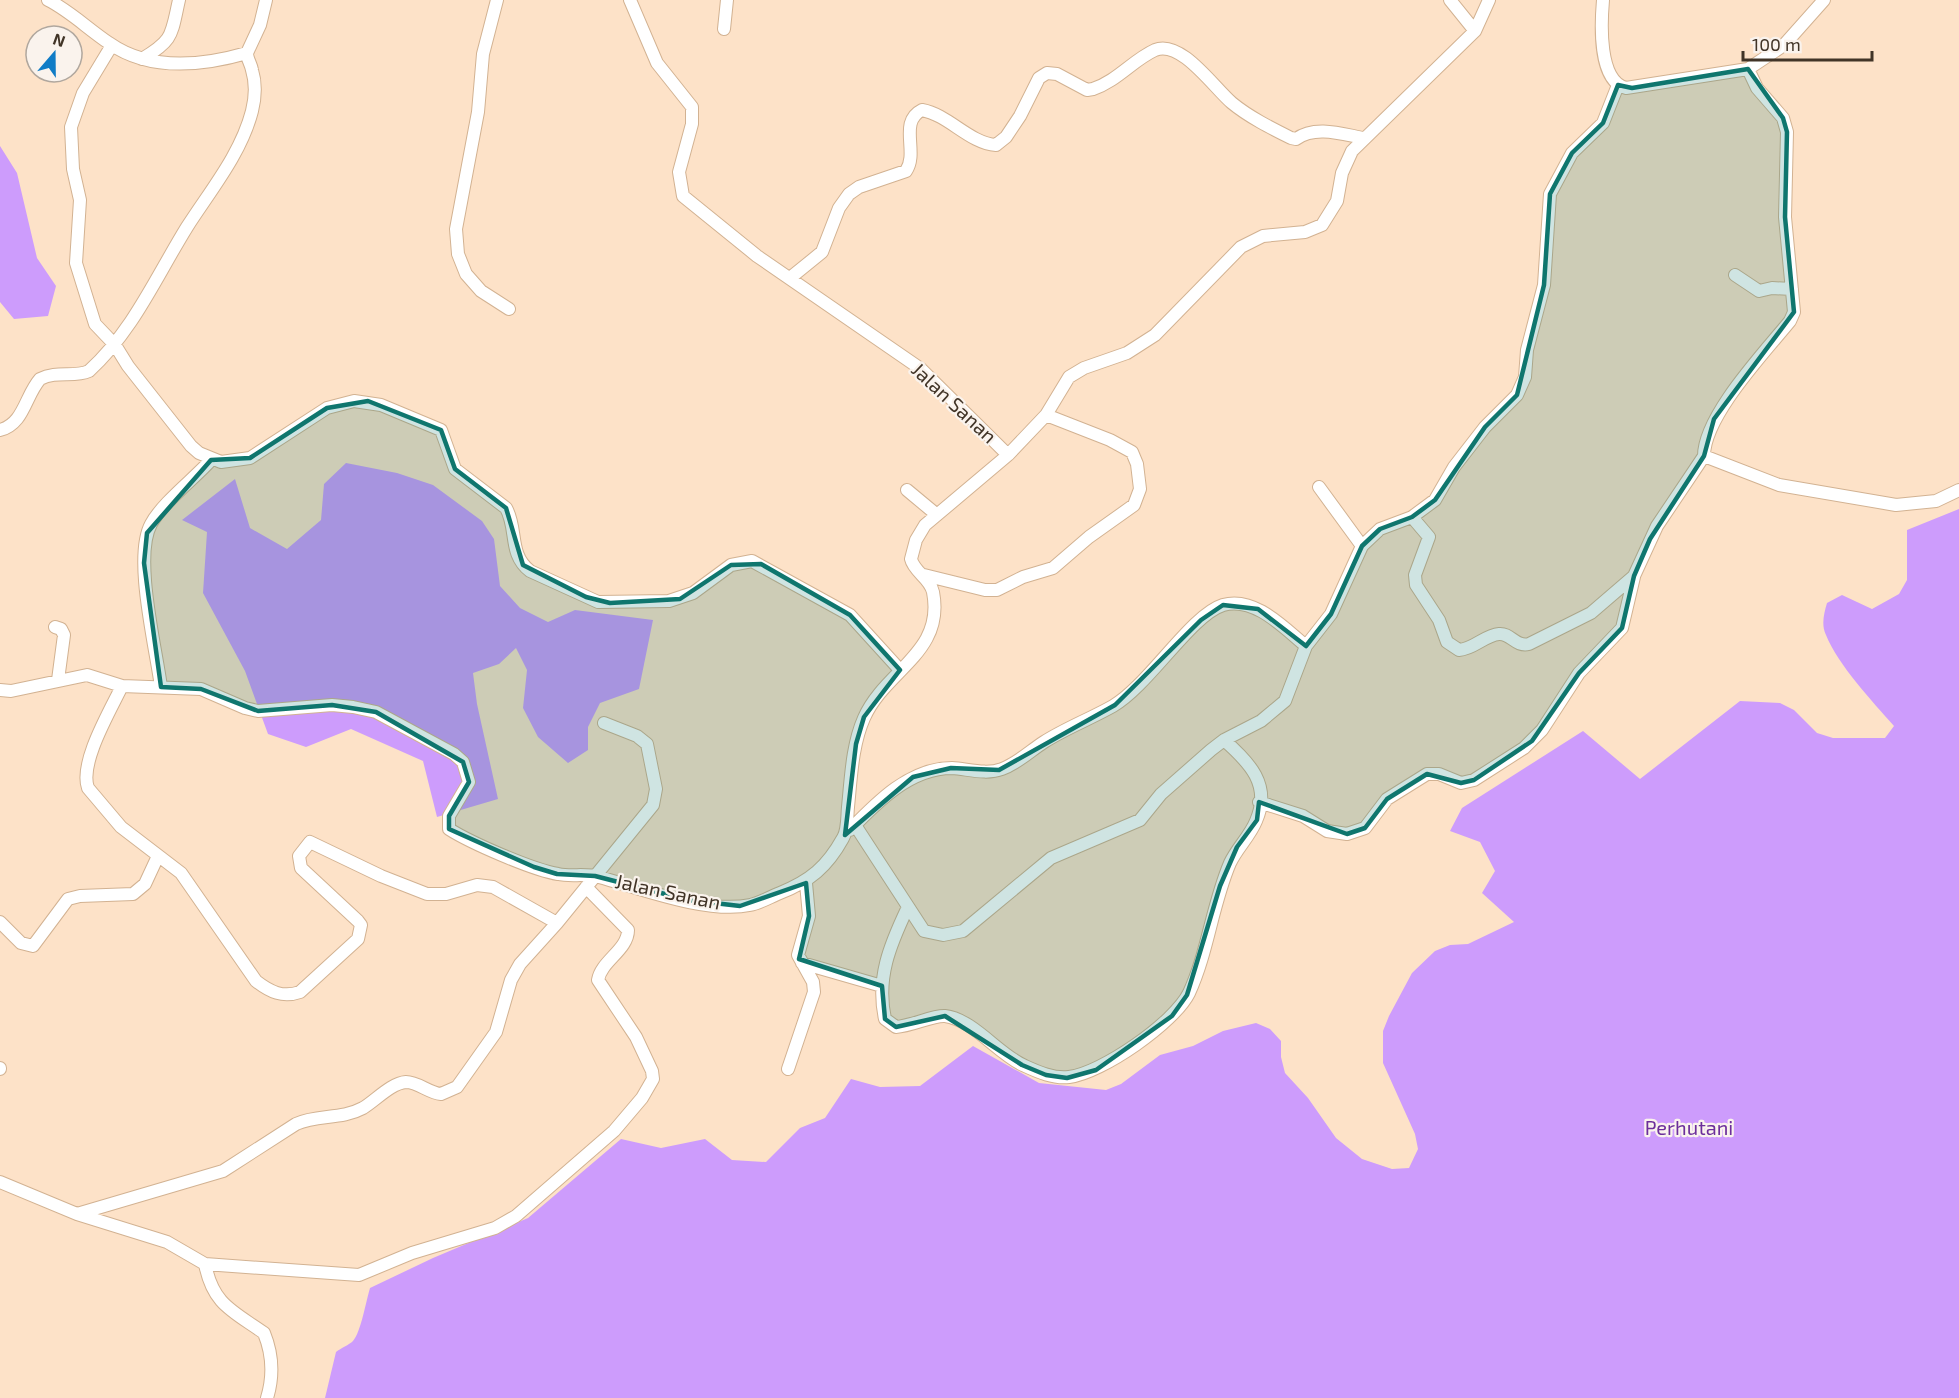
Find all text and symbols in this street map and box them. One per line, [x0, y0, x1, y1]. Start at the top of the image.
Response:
north arrow [24, 24, 84, 84]
scale bar [1743, 24, 1872, 62]
text: N [51, 29, 68, 50]
text: 100 m [1752, 33, 1801, 55]
street label: Jalan Sanan [907, 357, 1002, 448]
street label: Jalan Sanan [613, 868, 723, 914]
park label: Perhutani [1645, 1115, 1733, 1139]

